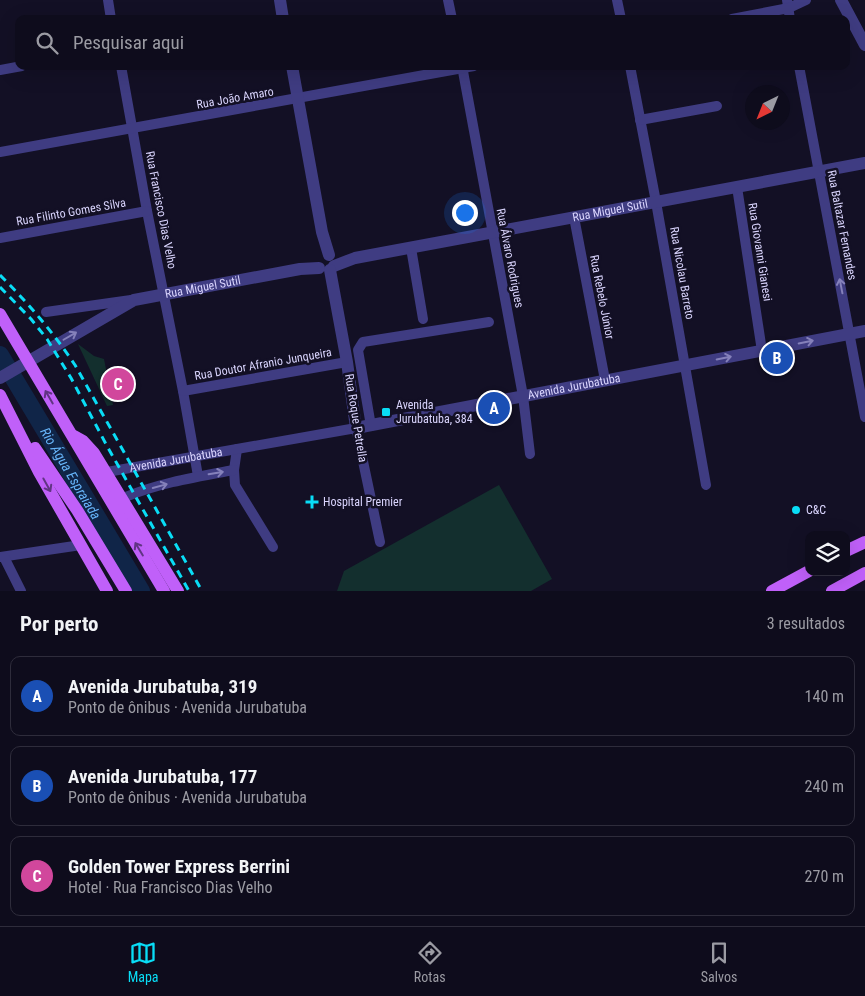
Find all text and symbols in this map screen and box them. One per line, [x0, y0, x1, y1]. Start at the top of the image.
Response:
search box [15, 15, 850, 70]
icon: search [33, 29, 61, 57]
text: Pesquisar aqui [73, 31, 184, 54]
street label: Rua João Amaro [195, 84, 275, 112]
north arrow [745, 85, 790, 130]
street label: Rua Francisco Dias Velho [143, 150, 179, 270]
street label: Rua Baltazar Fernandes [824, 169, 860, 281]
street label: Rua Filinto Gomes Silva [15, 195, 127, 229]
street label: Rua Miguel Sutil [571, 197, 649, 224]
your location [452, 200, 478, 226]
street label: Rua Giovanni Gianesi [745, 202, 775, 302]
street label: Rua Álvaro Rodrigues [493, 207, 527, 309]
street label: Rua Nicolau Barreto [667, 225, 697, 321]
street label: Rua Rebelo Júnior [587, 254, 617, 341]
street label: Rua Miguel Sutil [164, 273, 242, 301]
one-way arrow [835, 279, 845, 295]
one-way arrow [62, 331, 77, 340]
one-way arrow [797, 337, 813, 347]
pin: B [761, 339, 793, 377]
street label: Rua Doutor Afranio Junqueira [193, 345, 333, 383]
one-way arrow [716, 353, 732, 362]
pin: C [102, 365, 134, 403]
street label: Avenida Jurubatuba [526, 371, 622, 402]
street label: Rua Roque Petrella [342, 373, 370, 464]
pin: A [478, 389, 510, 427]
one-way arrow [44, 390, 53, 405]
place label: Avenida Jurubatuba, 384 [396, 398, 473, 426]
marker: Avenida Jurubatuba, 384 [380, 406, 392, 418]
water label: Rio Água Espraiada [37, 425, 104, 522]
street label: Avenida Jurubatuba [128, 445, 224, 475]
one-way arrow [207, 468, 223, 478]
one-way arrow [42, 477, 52, 492]
one-way arrow [151, 481, 167, 490]
marker: Hospital Premier [305, 495, 319, 509]
place label: Hospital Premier [323, 495, 403, 509]
place label: C&C [806, 503, 826, 517]
marker: C&C [790, 504, 802, 516]
map controls [805, 531, 850, 576]
button: layers [805, 531, 850, 576]
one-way arrow [134, 543, 144, 557]
text: Por perto [20, 612, 99, 636]
text: 3 resultados [767, 614, 845, 633]
text: Avenida Jurubatuba, 319 [68, 675, 257, 698]
text: A [32, 687, 42, 706]
text: 140 m [805, 687, 844, 706]
text: Ponto de ônibus · Avenida Jurubatuba [68, 698, 307, 717]
text: Avenida Jurubatuba, 177 [68, 765, 257, 788]
text: B [33, 777, 41, 796]
text: 240 m [805, 777, 844, 796]
text: Ponto de ônibus · Avenida Jurubatuba [68, 788, 307, 807]
text: Golden Tower Express Berrini [68, 855, 290, 878]
text: C [32, 867, 42, 886]
text: 270 m [805, 867, 844, 886]
text: Hotel · Rua Francisco Dias Velho [68, 878, 273, 897]
tab: Mapa [128, 939, 159, 985]
tab: Rotas [414, 939, 446, 985]
tab: Salvos [701, 939, 737, 985]

